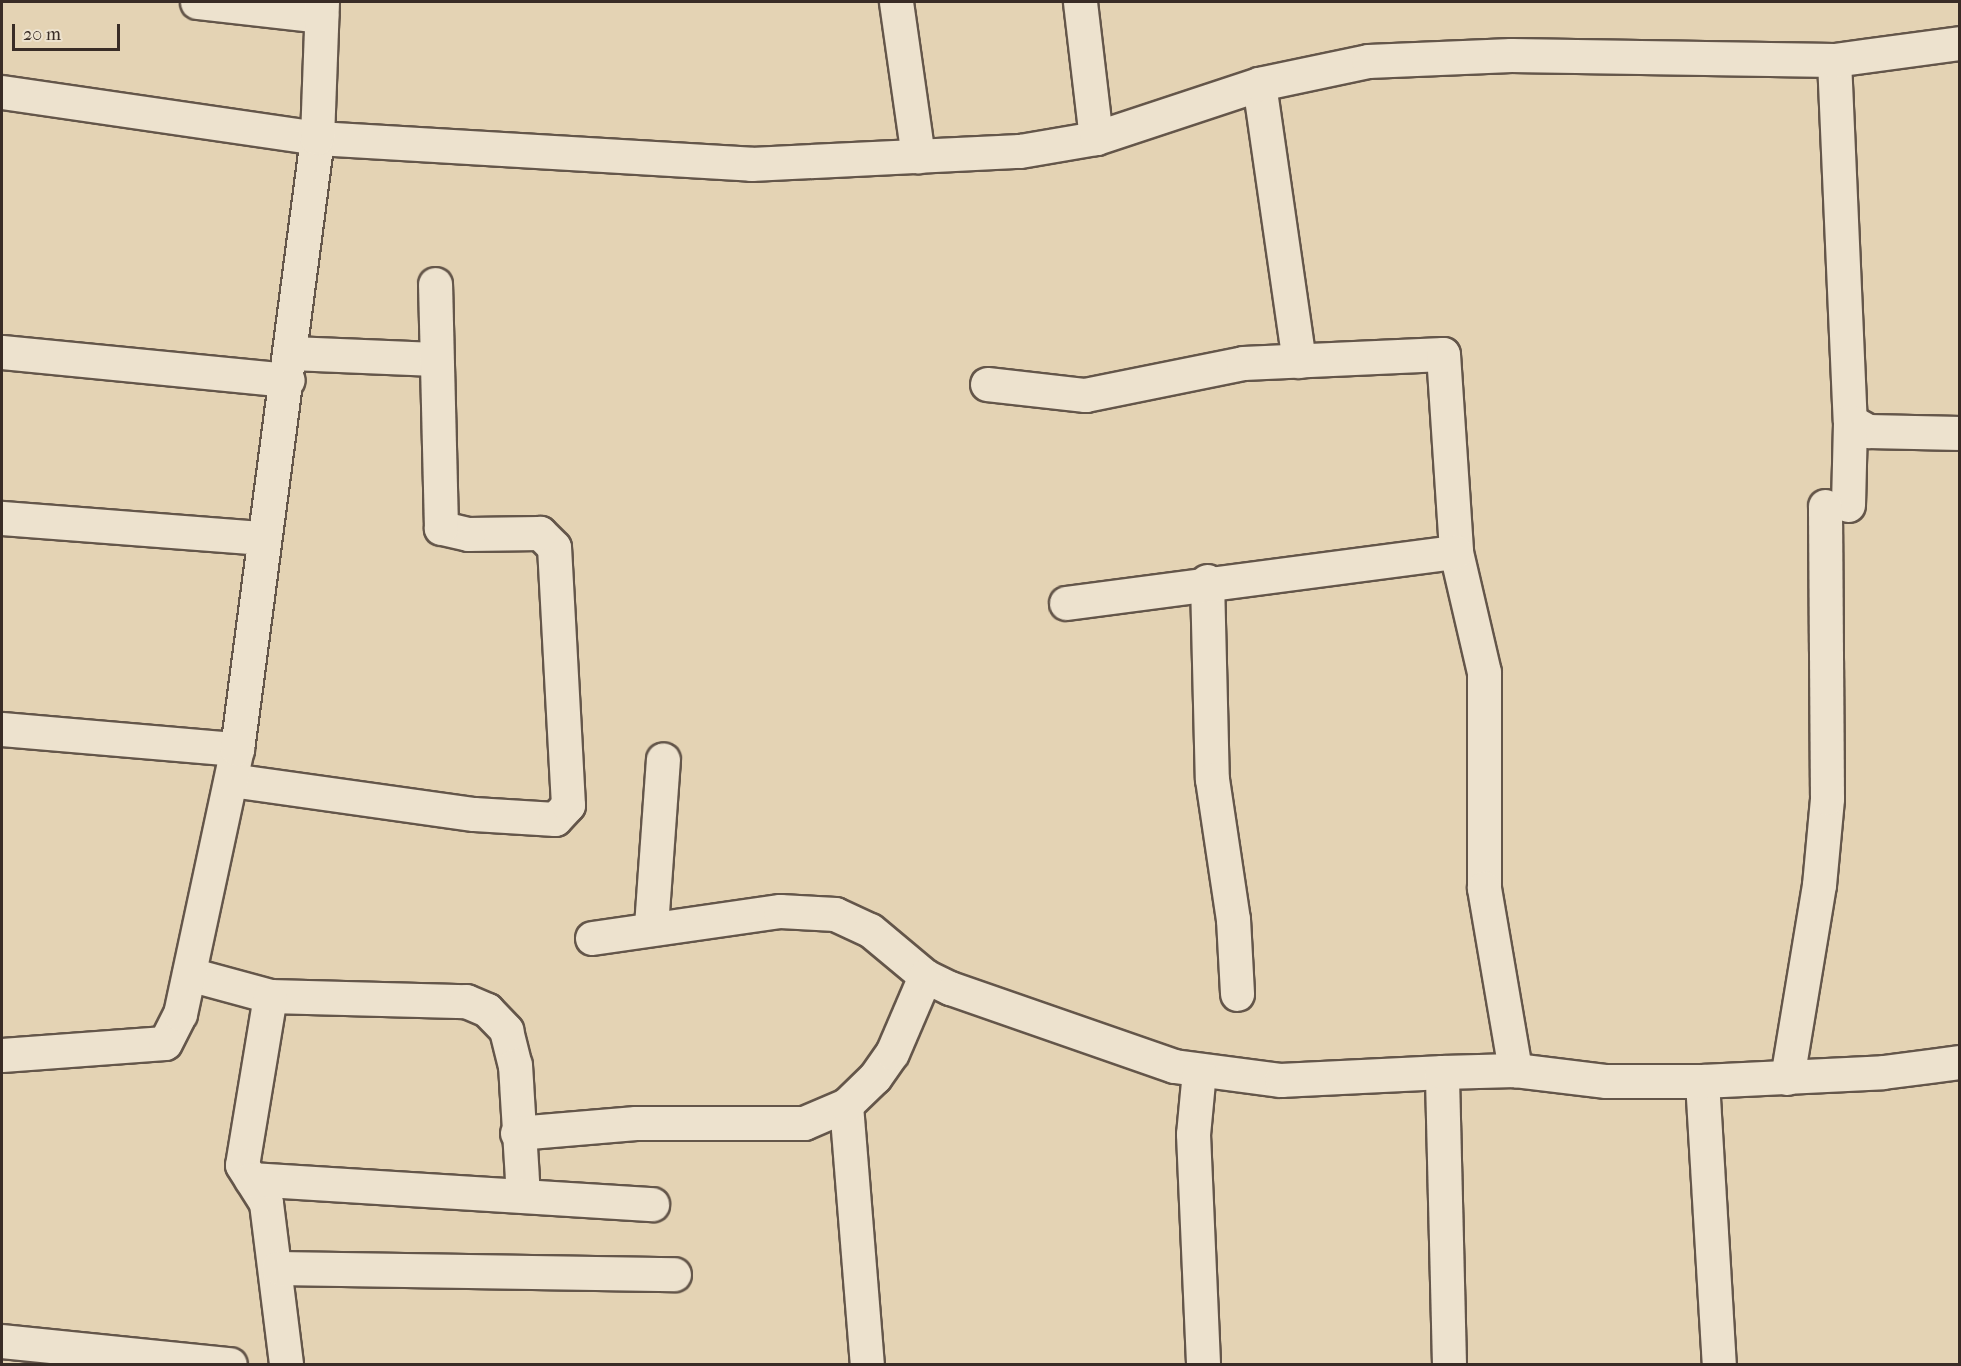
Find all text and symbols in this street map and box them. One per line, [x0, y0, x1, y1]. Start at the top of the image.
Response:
scale bar [15, 12, 123, 50]
text: 20 m [23, 24, 61, 45]

